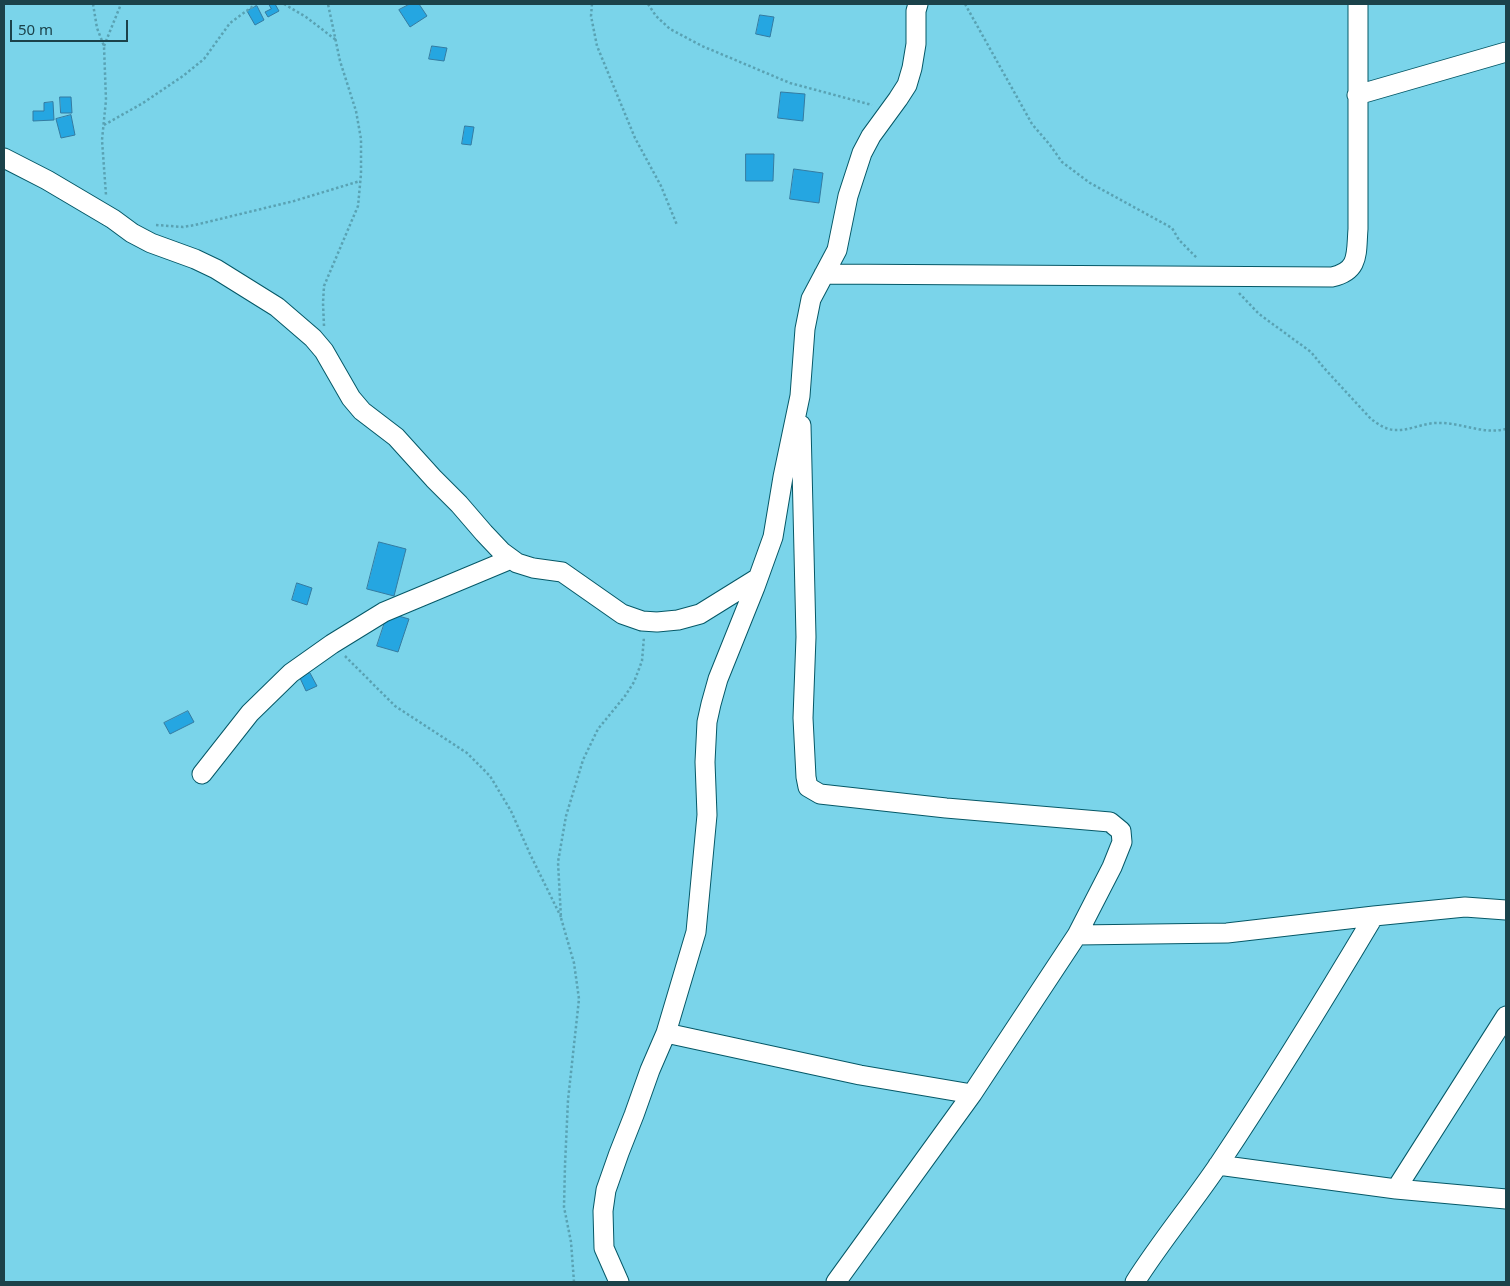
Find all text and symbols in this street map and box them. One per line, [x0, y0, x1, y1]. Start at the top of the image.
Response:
scale bar [12, 10, 130, 42]
text: 50 m [18, 19, 53, 39]

